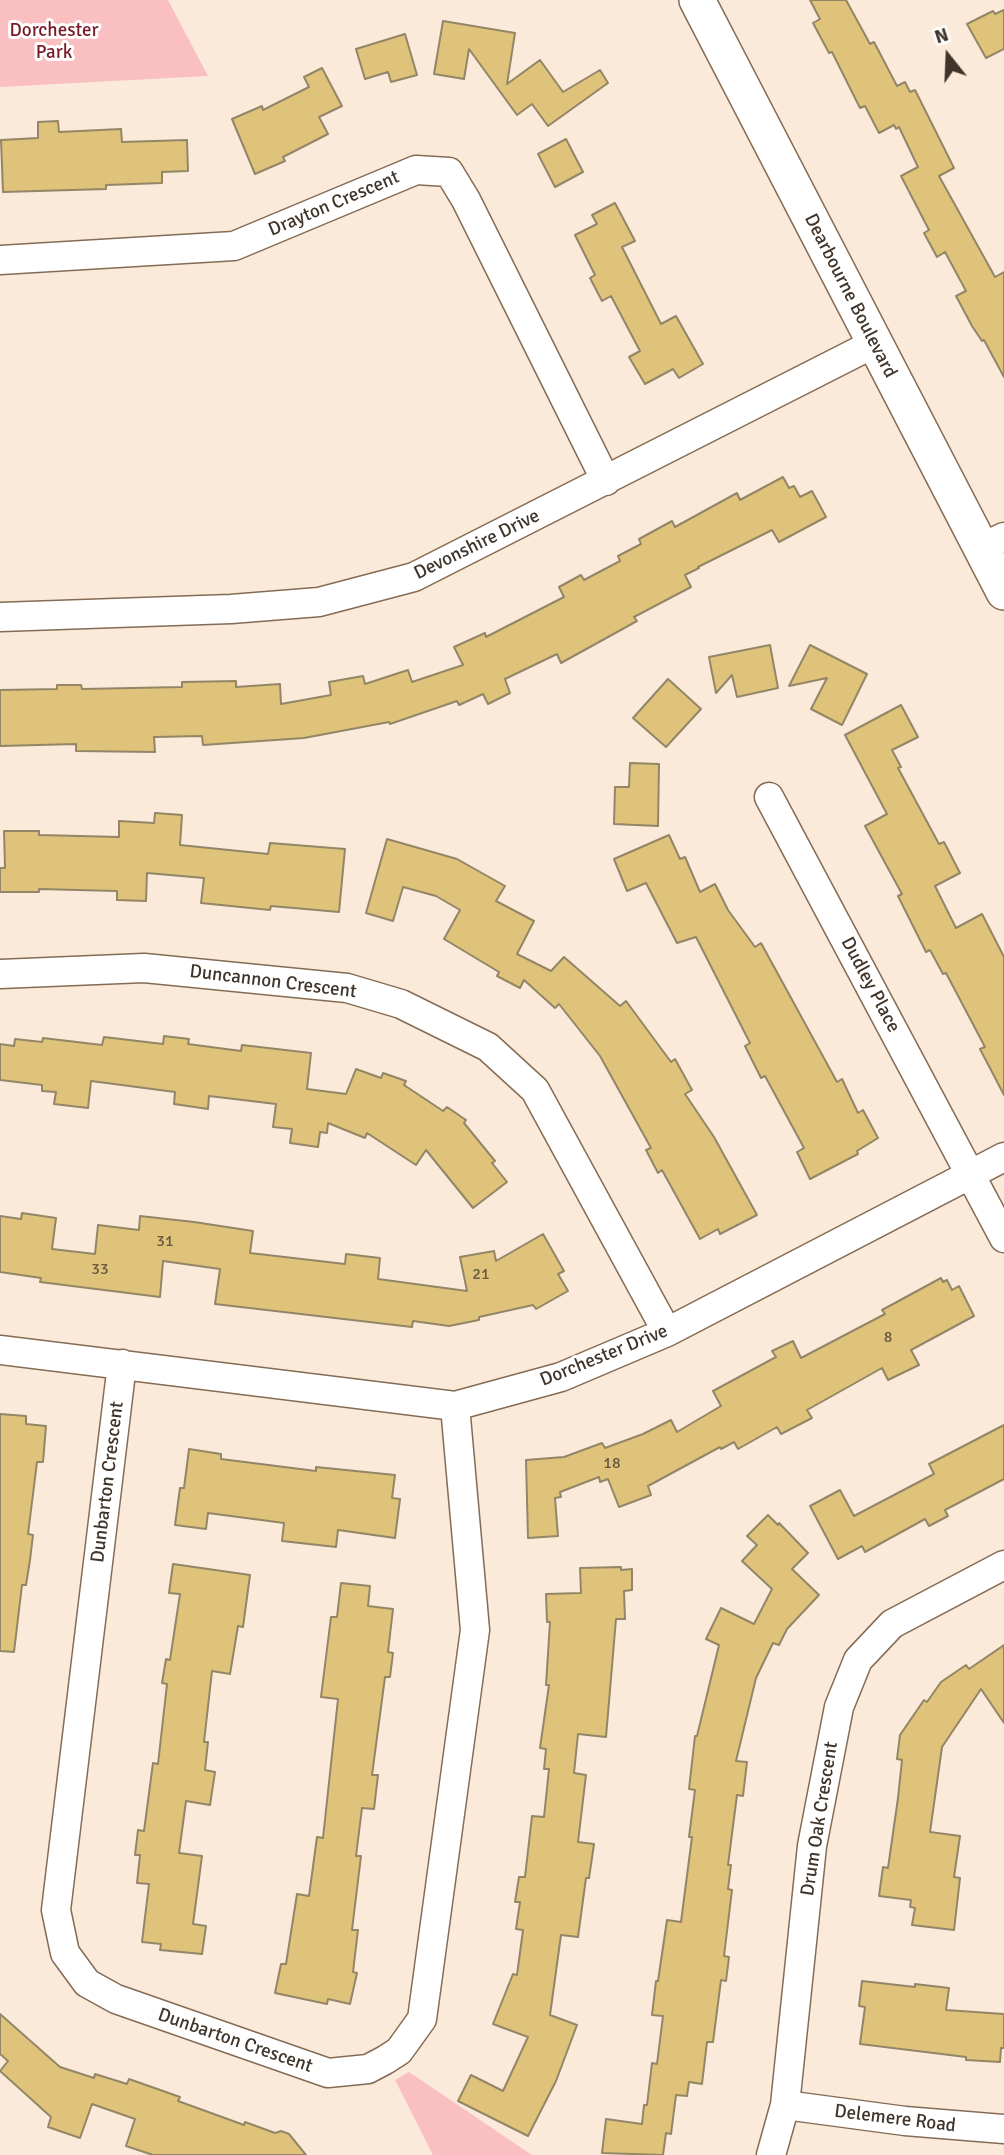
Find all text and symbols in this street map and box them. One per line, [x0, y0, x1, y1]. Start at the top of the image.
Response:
park label: Dorchester Park [10, 20, 98, 64]
north arrow [913, 21, 983, 91]
text: N [932, 23, 952, 49]
street label: Drayton Crescent [265, 166, 403, 242]
street label: Dearbourne Boulevard [799, 210, 901, 382]
street label: Devonshire Drive [410, 505, 544, 585]
street label: Dudley Place [835, 933, 905, 1037]
street label: Duncannon Crescent [188, 960, 358, 1004]
house number: 31 [156, 1232, 174, 1252]
house number: 33 [91, 1260, 109, 1280]
house number: 21 [472, 1265, 490, 1285]
street label: Dorchester Drive [537, 1320, 671, 1392]
house number: 8 [884, 1328, 892, 1348]
street label: Dunbarton Crescent [87, 1400, 129, 1564]
house number: 18 [603, 1454, 621, 1474]
street label: Drum Oak Crescent [797, 1740, 843, 1898]
street label: Dunbarton Crescent [155, 2004, 315, 2078]
street label: Delemere Road [833, 2100, 957, 2138]

